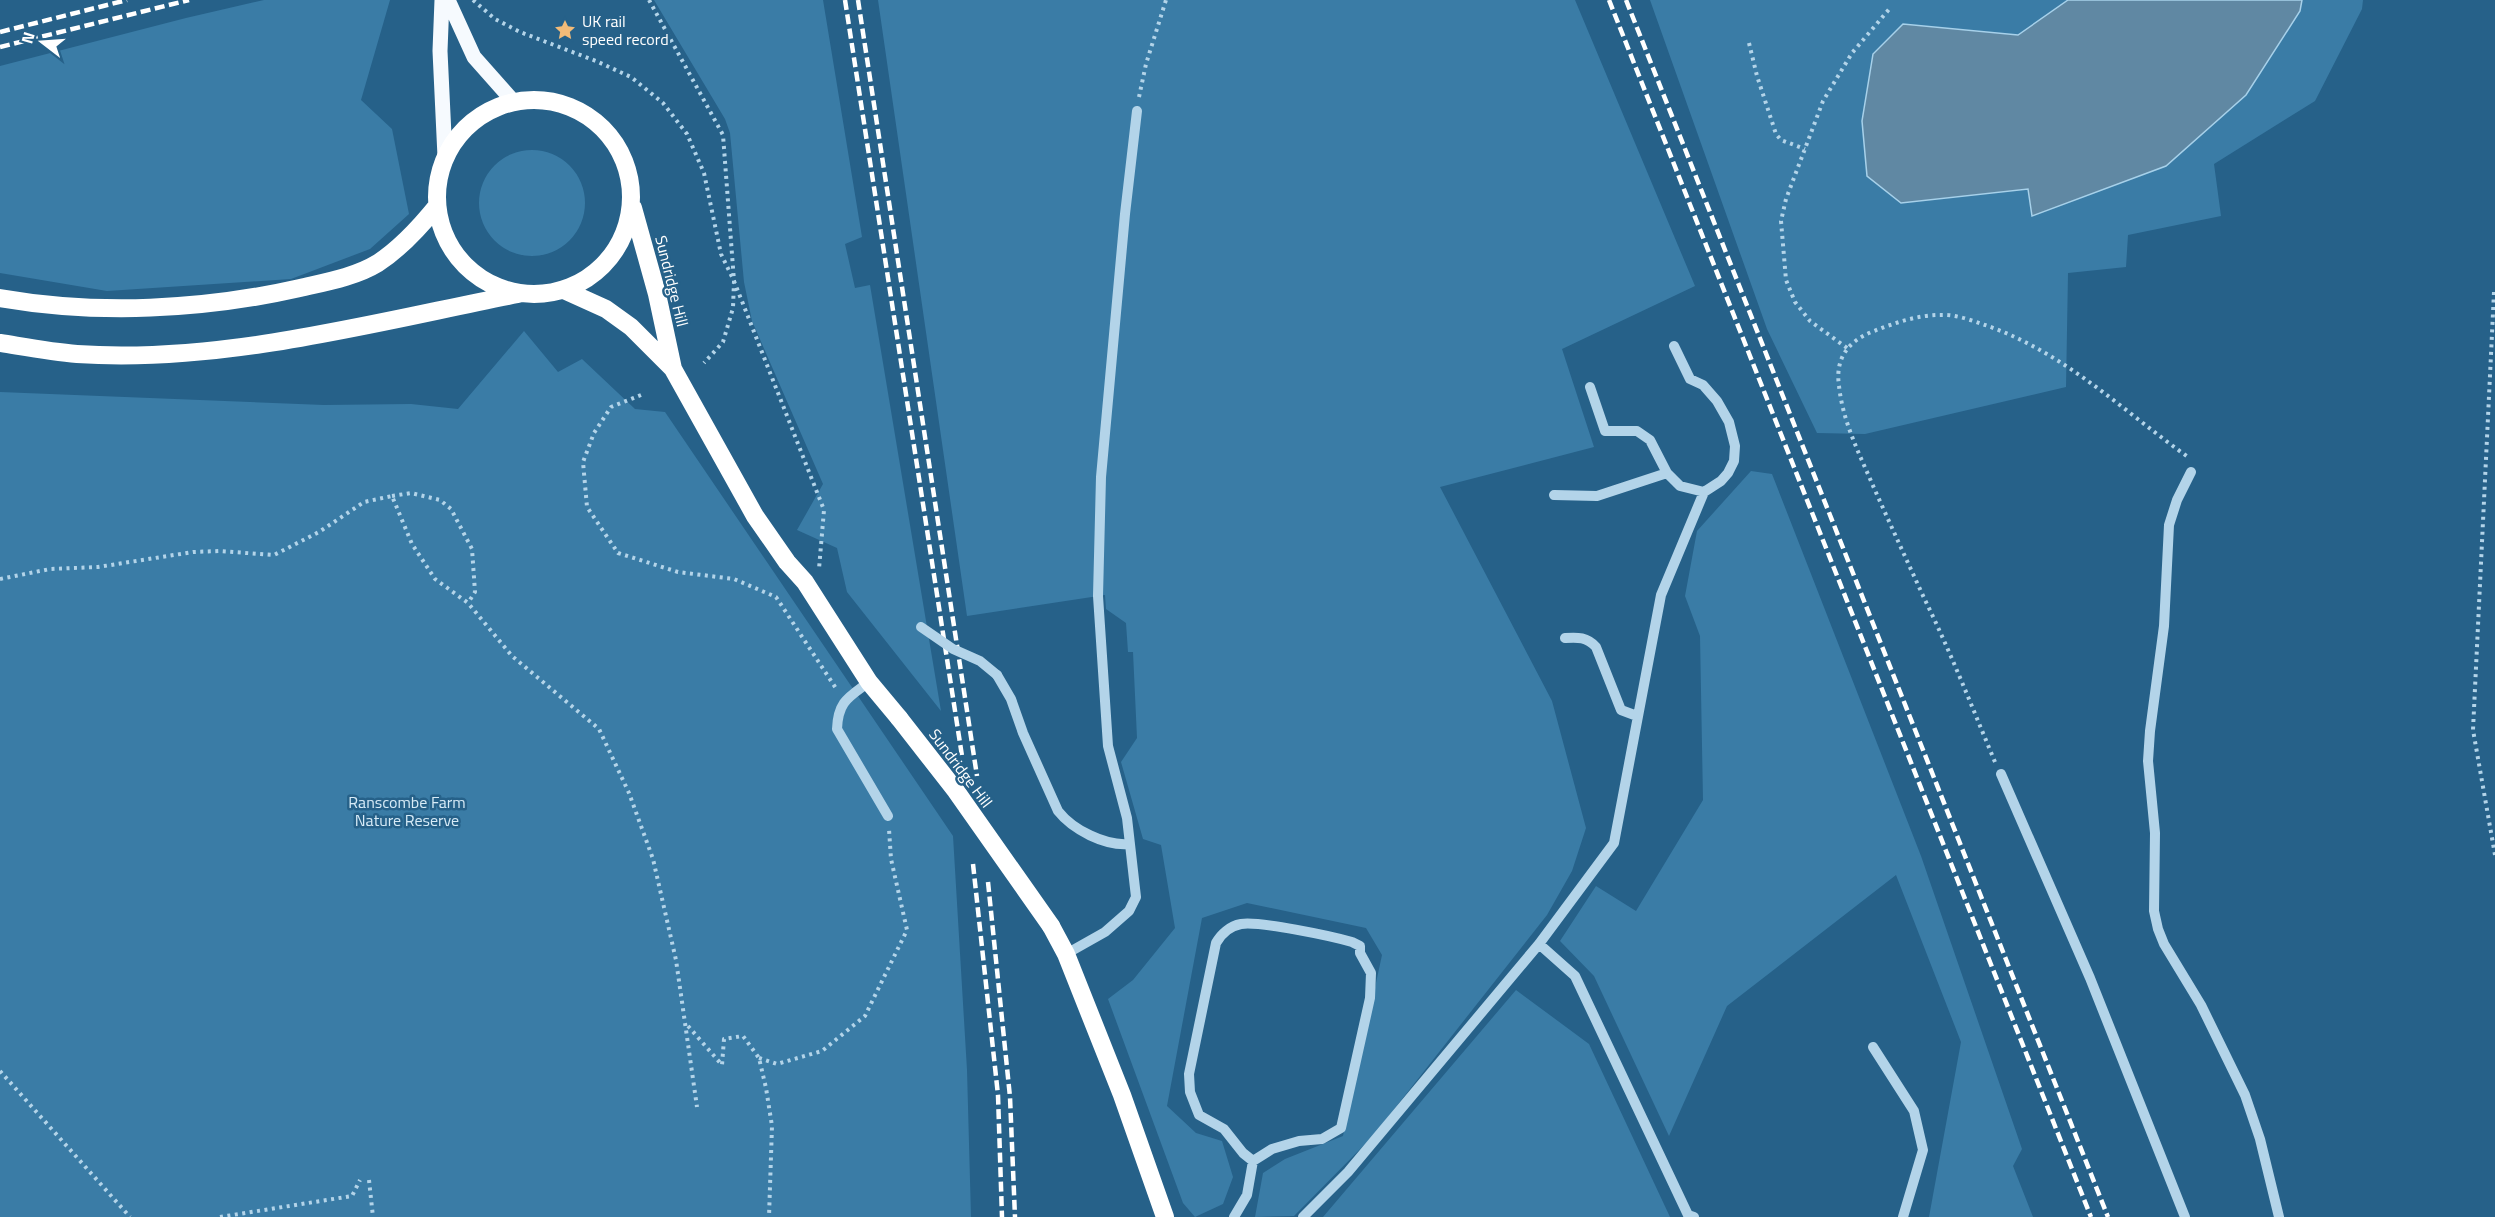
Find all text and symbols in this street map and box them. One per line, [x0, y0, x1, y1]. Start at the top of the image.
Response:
place label: UK rail speed record [582, 9, 669, 51]
north arrow [12, 12, 72, 72]
place icon: UK rail speed record [553, 18, 577, 42]
text: N [15, 29, 41, 46]
street label: Sundridge Hill [649, 233, 695, 329]
street label: Sundridge Hill [923, 724, 999, 812]
park label: Ranscombe Farm Nature Reserve [348, 790, 466, 832]

